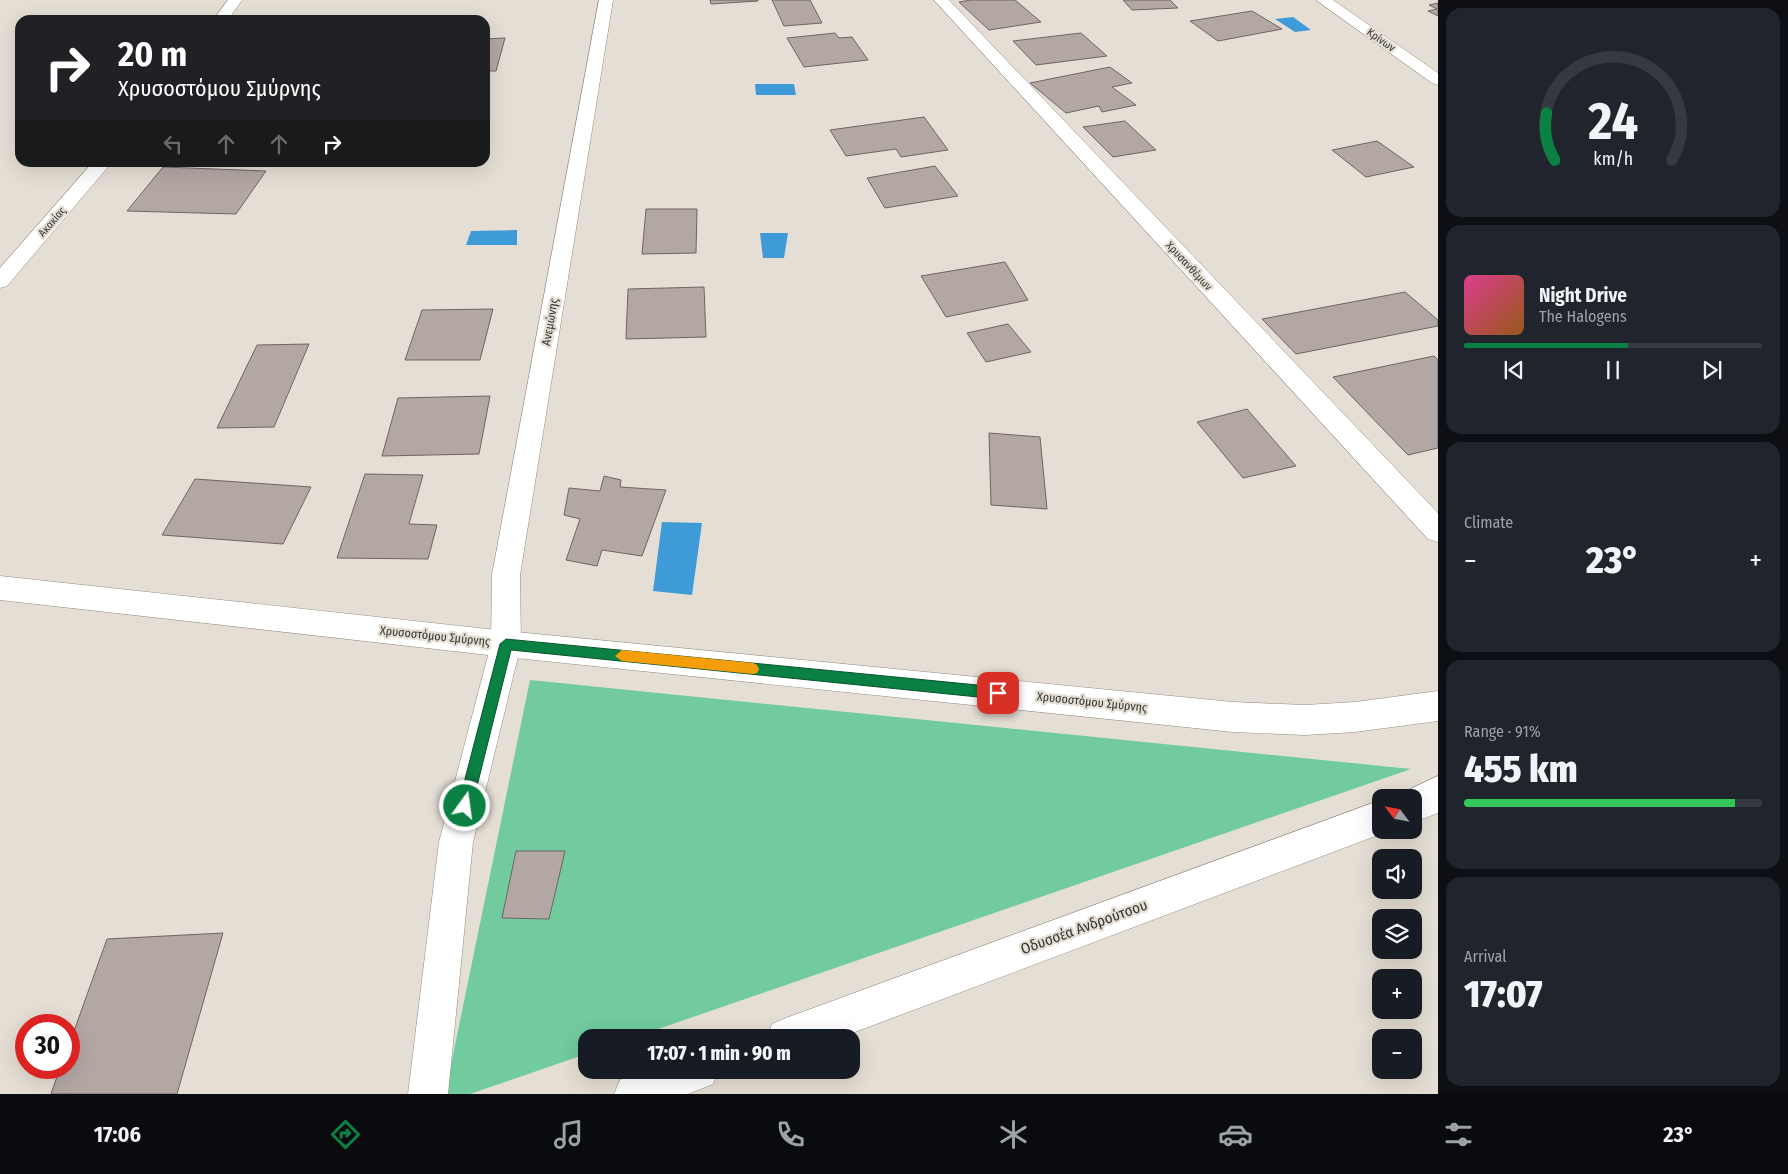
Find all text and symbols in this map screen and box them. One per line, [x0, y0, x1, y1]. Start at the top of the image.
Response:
street label: Κρίνων [1364, 26, 1398, 54]
text: 20 m [118, 33, 187, 75]
icon: right [35, 35, 100, 100]
text: Χρυσοστόμου Σμύρνης [118, 75, 321, 102]
text: 24 [1587, 90, 1638, 153]
icon: left [159, 130, 187, 158]
icon: ahead [212, 130, 240, 158]
icon: ahead [265, 130, 293, 158]
icon: right [318, 130, 346, 158]
text: km/h [1593, 148, 1633, 170]
street label: Ακακίας [36, 204, 69, 240]
street label: Χρυσανθέμων [1163, 239, 1215, 293]
text: Night Drive [1539, 284, 1627, 307]
street label: Ανεμώνης [539, 297, 561, 347]
text: The Halogens [1539, 307, 1627, 326]
icon: previous [1500, 356, 1528, 384]
icon: pause [1599, 356, 1627, 384]
icon: next [1698, 356, 1726, 384]
text: Climate [1464, 513, 1513, 532]
text: 23° [1586, 537, 1640, 583]
text: − [1464, 544, 1477, 577]
text: + [1749, 544, 1762, 577]
street label: Χρυσοστόμου Σμύρνης [379, 623, 491, 649]
pin [977, 672, 1019, 714]
icon: arrive [984, 679, 1012, 707]
street label: Χρυσοστόμου Σμύρνης [1036, 689, 1148, 715]
text: Range · 91% [1464, 722, 1541, 741]
text: 455 km [1464, 746, 1578, 792]
position arrow [438, 779, 490, 831]
north arrow [1372, 789, 1422, 839]
map controls [1372, 789, 1422, 1079]
button: sound [1372, 849, 1422, 899]
street label: Οδυσσέα Ανδρούτσου [1018, 896, 1150, 958]
button: layers [1372, 909, 1422, 959]
text: Arrival [1464, 947, 1506, 966]
button: + [1372, 969, 1422, 1019]
text: 17:07 [1464, 971, 1543, 1017]
speed limit sign: 30 [15, 1014, 80, 1079]
button: − [1372, 1029, 1422, 1079]
text: 17:07 · 1 min · 90 m [647, 1042, 791, 1065]
icon: directions [328, 1117, 363, 1152]
icon: music [551, 1117, 586, 1152]
icon: phone [773, 1117, 808, 1152]
icon: climate [996, 1117, 1031, 1152]
icon: car [1218, 1117, 1253, 1152]
icon: filters [1441, 1117, 1476, 1152]
text: 17:06 [94, 1121, 141, 1148]
text: 23° [1663, 1121, 1694, 1148]

